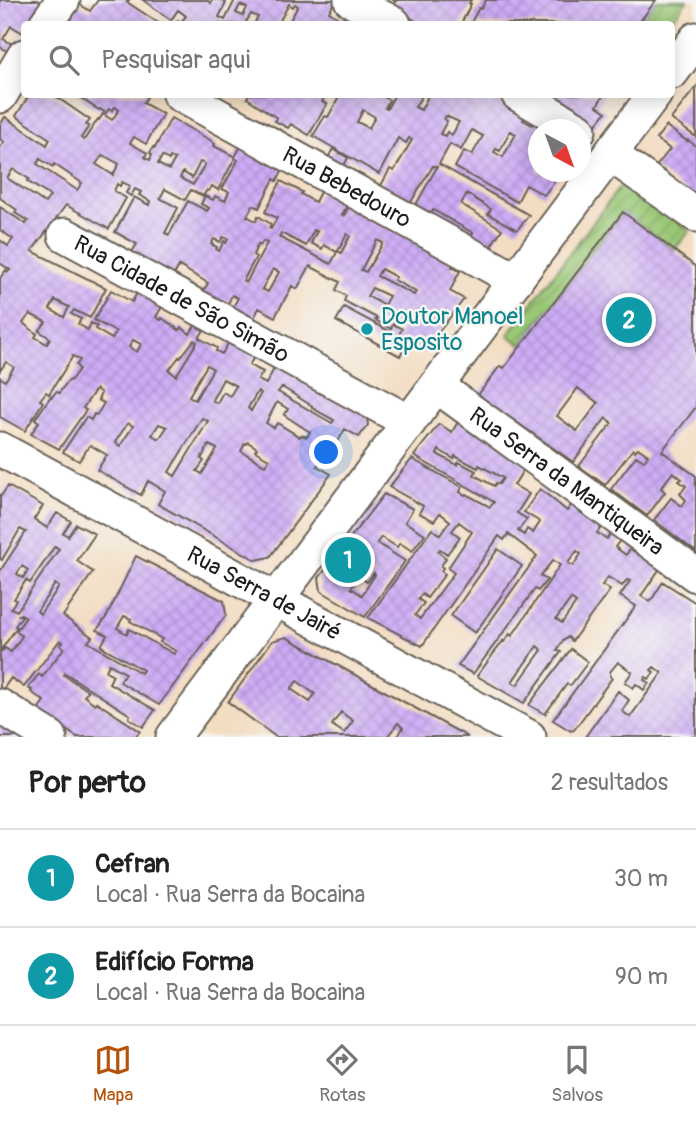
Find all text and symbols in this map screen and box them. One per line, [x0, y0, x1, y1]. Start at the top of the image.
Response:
search box [21, 21, 675, 98]
icon: search [45, 41, 83, 79]
text: Pesquisar aqui [101, 44, 250, 76]
north arrow [528, 119, 591, 182]
street label: Rua Bebedouro [278, 140, 416, 234]
street label: Rua Cidade de São Simão [69, 228, 295, 369]
pin: 2 [606, 294, 652, 346]
place label: Doutor Manoel Esposito [381, 302, 523, 357]
marker: Doutor Manoel Esposito [359, 321, 375, 337]
street label: Rua Serra da Mantiqueira [464, 400, 670, 562]
your location [309, 435, 343, 469]
pin: 1 [325, 534, 371, 586]
street label: Rua Serra de Jairé [182, 539, 347, 647]
text: Por perto [28, 764, 146, 801]
text: 2 resultados [551, 768, 668, 797]
text: Cefran [95, 848, 170, 880]
text: 1 [47, 864, 56, 893]
text: 30 m [614, 864, 668, 893]
text: Local · Rua Serra da Bocaina [95, 880, 365, 909]
text: Edifício Forma [95, 946, 254, 978]
text: 2 [45, 962, 57, 991]
text: 90 m [615, 962, 668, 991]
text: Local · Rua Serra da Bocaina [95, 978, 365, 1007]
tab: Mapa [93, 1041, 133, 1107]
tab: Rotas [319, 1041, 365, 1107]
tab: Salvos [551, 1041, 603, 1107]

